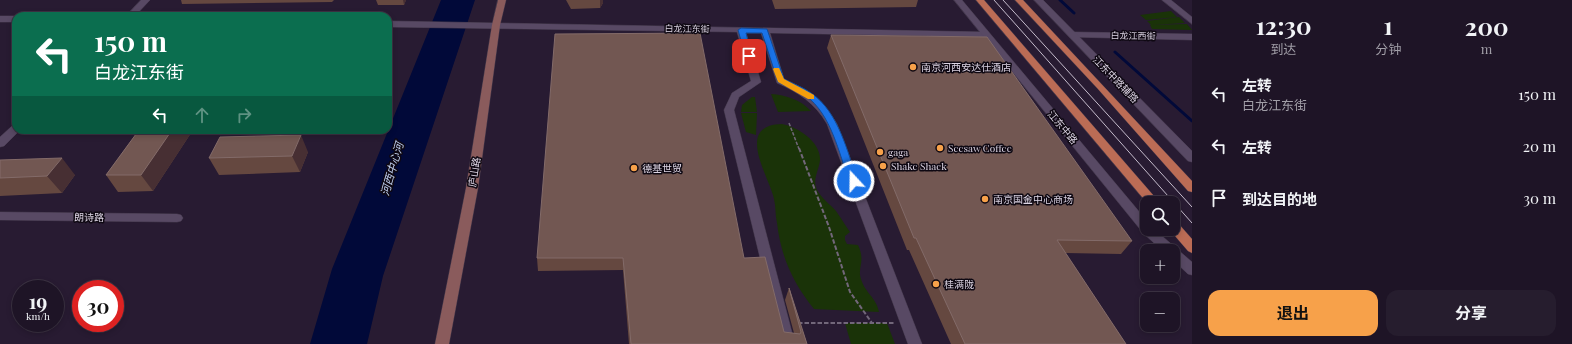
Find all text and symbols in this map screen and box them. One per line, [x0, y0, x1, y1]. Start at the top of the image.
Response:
text: 12:30 [1256, 9, 1312, 41]
text: 1 [1384, 9, 1393, 41]
text: 200 [1465, 10, 1508, 42]
text: 150 m [94, 22, 167, 59]
street label: 白龙江东街 [664, 22, 710, 34]
icon: left [28, 28, 80, 80]
street label: 白龙江西街 [1110, 29, 1156, 41]
pin [732, 39, 766, 73]
text: 到达 [1271, 40, 1297, 57]
text: 分钟 [1375, 40, 1401, 57]
text: m [1481, 40, 1492, 57]
icon: arrive [738, 45, 760, 67]
street label: 江东中路辅路 [1090, 53, 1142, 105]
text: 白龙江东街 [94, 60, 184, 84]
place label: 南京河西安达仕酒店 [921, 60, 1011, 74]
marker: 南京河西安达仕酒店 [908, 62, 918, 72]
text: 左转 [1242, 75, 1272, 95]
icon: left [1208, 83, 1230, 105]
text: 150 m [1518, 84, 1556, 104]
text: 白龙江东街 [1242, 96, 1307, 113]
icon: left [149, 104, 171, 126]
icon: ahead [191, 104, 213, 126]
icon: right [233, 104, 255, 126]
street label: 江东中路 [1045, 107, 1081, 147]
icon: left [1208, 135, 1230, 157]
text: 20 m [1523, 136, 1556, 156]
text: 左转 [1242, 137, 1272, 157]
water label: 河西中心河 [377, 138, 407, 197]
place label: Seesaw Coffee [948, 141, 1012, 155]
marker: Seesaw Coffee [935, 143, 945, 153]
place label: gaga [888, 145, 908, 159]
marker: gaga [875, 147, 885, 157]
street label: 庐山路 [465, 156, 483, 188]
place label: Shake Shack [891, 159, 947, 173]
position arrow [833, 160, 875, 202]
place label: 德基世贸 [642, 161, 682, 175]
marker: Shake Shack [878, 161, 888, 171]
marker: 德基世贸 [629, 163, 639, 173]
icon: arrive [1208, 187, 1230, 209]
text: 30 m [1523, 188, 1556, 208]
text: 到达目的地 [1242, 189, 1317, 209]
place label: 南京国金中心商场 [993, 192, 1073, 206]
marker: 南京国金中心商场 [980, 194, 990, 204]
map controls [1140, 196, 1180, 332]
button: search [1140, 196, 1180, 236]
street label: 朗诗路 [74, 210, 104, 224]
button: + [1140, 244, 1180, 284]
place label: 桂满陇 [944, 277, 974, 291]
marker: 桂满陇 [931, 279, 941, 289]
speed limit sign: 30 [72, 280, 124, 332]
text: 19 [29, 287, 47, 314]
button: 退出 [1208, 290, 1378, 336]
button: 分享 [1386, 290, 1556, 336]
button: − [1140, 292, 1180, 332]
text: km/h [26, 309, 50, 323]

